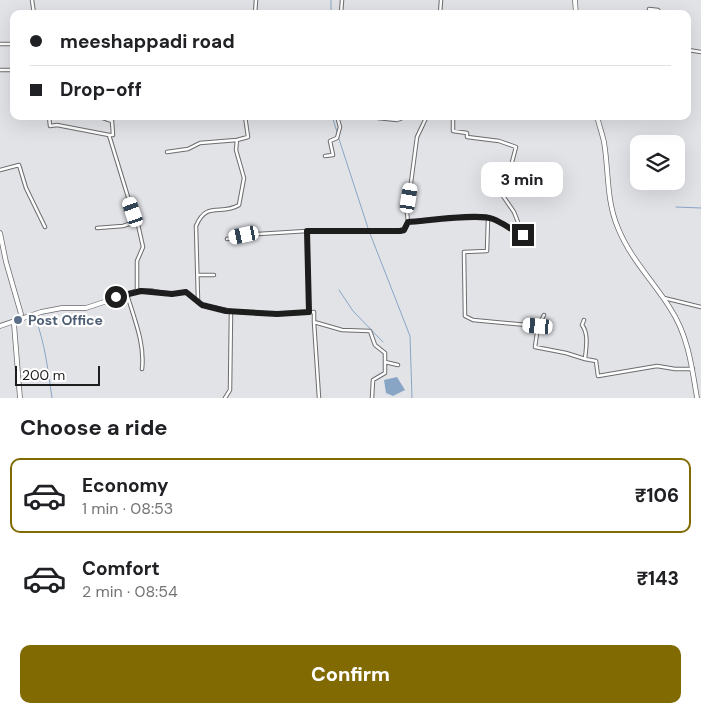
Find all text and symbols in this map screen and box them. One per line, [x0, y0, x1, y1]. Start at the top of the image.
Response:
text: meeshappadi road [60, 29, 235, 54]
text: Drop-off [60, 77, 142, 102]
map controls [630, 135, 685, 190]
button: layers [630, 135, 685, 190]
callout: 3 min [482, 162, 564, 198]
text: 3 min [501, 169, 543, 190]
car [399, 182, 418, 214]
car [121, 195, 144, 229]
route end [512, 224, 534, 246]
car [227, 225, 260, 245]
route start [105, 286, 127, 308]
place label: Post Office [28, 311, 103, 329]
marker: Post Office [12, 314, 24, 326]
car [522, 317, 553, 335]
scale bar [15, 363, 100, 386]
text: 200 m [22, 366, 65, 384]
text: Choose a ride [20, 413, 168, 442]
icon: car [22, 473, 67, 518]
text: Economy [82, 473, 169, 498]
text: ₹106 [635, 483, 679, 508]
text: 1 min · 08:53 [82, 498, 173, 519]
icon: car [22, 556, 67, 601]
text: Comfort [82, 556, 160, 581]
text: ₹143 [636, 566, 679, 591]
text: 2 min · 08:54 [82, 581, 178, 602]
button: Confirm [20, 645, 681, 703]

